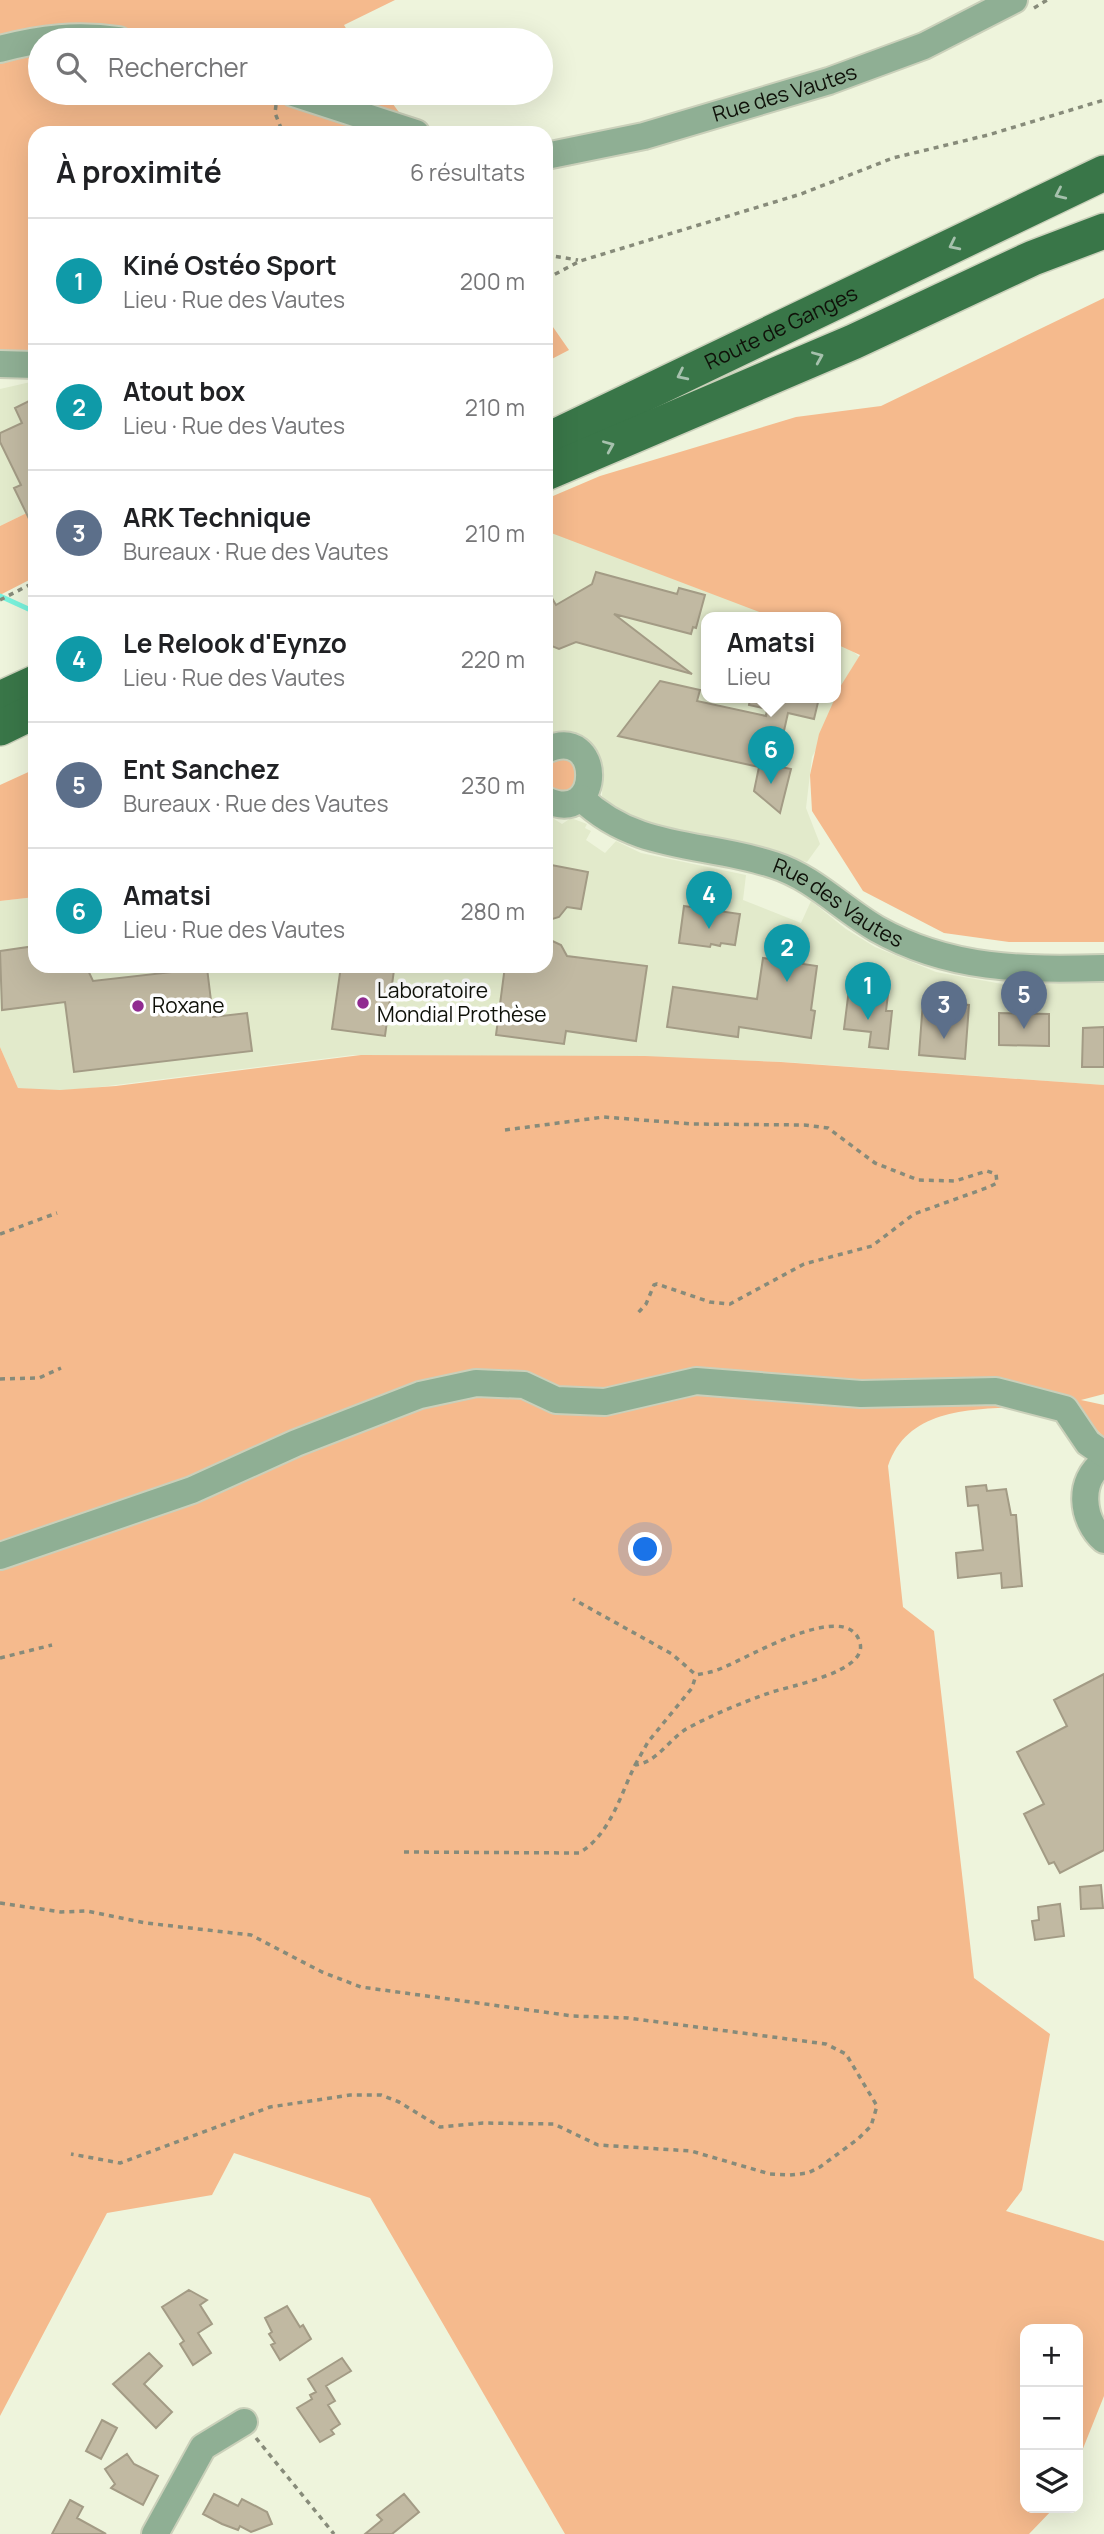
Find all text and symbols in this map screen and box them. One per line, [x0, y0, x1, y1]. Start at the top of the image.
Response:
search box [28, 28, 553, 105]
icon: search [52, 48, 90, 86]
text: Rechercher [108, 49, 248, 85]
street label: Rue des Vautes [709, 57, 860, 128]
text: À proximité [56, 151, 222, 192]
text: 6 résultats [410, 156, 525, 188]
one-way arrow [1055, 186, 1067, 200]
one-way arrow [949, 237, 961, 251]
text: Kiné Ostéo Sport [123, 247, 337, 283]
text: 1 [74, 265, 84, 297]
text: 200 m [460, 265, 525, 297]
street label: Route de Ganges [700, 278, 862, 376]
text: Lieu · Rue des Vautes [123, 283, 345, 315]
one-way arrow [811, 351, 823, 365]
one-way arrow [677, 367, 689, 381]
text: Atout box [123, 373, 245, 409]
text: 2 [72, 391, 86, 423]
text: 210 m [465, 391, 525, 423]
text: Lieu · Rue des Vautes [123, 409, 345, 441]
one-way arrow [602, 441, 614, 455]
text: ARK Technique [123, 499, 311, 535]
text: 3 [72, 517, 86, 549]
text: 210 m [465, 517, 525, 549]
text: Bureaux · Rue des Vautes [123, 535, 389, 567]
popup [701, 612, 841, 703]
text: Amatsi [727, 624, 815, 660]
text: Le Relook d'Eynzo [123, 625, 347, 661]
text: 4 [72, 643, 86, 675]
text: 220 m [461, 643, 525, 675]
text: Lieu [727, 660, 771, 692]
text: Lieu · Rue des Vautes [123, 661, 345, 693]
pin: 6 [748, 726, 794, 784]
text: Ent Sanchez [123, 751, 280, 787]
text: 5 [72, 769, 86, 801]
text: 230 m [461, 769, 525, 801]
text: Bureaux · Rue des Vautes [123, 787, 389, 819]
street label: Rue des Vautes [769, 851, 908, 953]
pin: 4 [686, 871, 732, 929]
text: Amatsi [123, 877, 211, 913]
text: 6 [72, 895, 86, 927]
text: 280 m [460, 895, 525, 927]
text: Lieu · Rue des Vautes [123, 913, 345, 945]
pin: 2 [764, 924, 810, 982]
pin: 1 [845, 962, 891, 1020]
pin: 5 [1001, 971, 1047, 1029]
place label: Laboratoire Mondial Prothèse [377, 976, 547, 1028]
pin: 3 [921, 981, 967, 1039]
place label: Roxane [152, 991, 224, 1019]
marker: Laboratoire Mondial Prothèse [355, 995, 371, 1011]
marker: Roxane [130, 998, 146, 1014]
your location [628, 1532, 662, 1566]
map controls [1020, 2324, 1083, 2513]
button: + [1020, 2324, 1083, 2387]
button: − [1020, 2387, 1083, 2450]
button: layers [1020, 2450, 1083, 2513]

